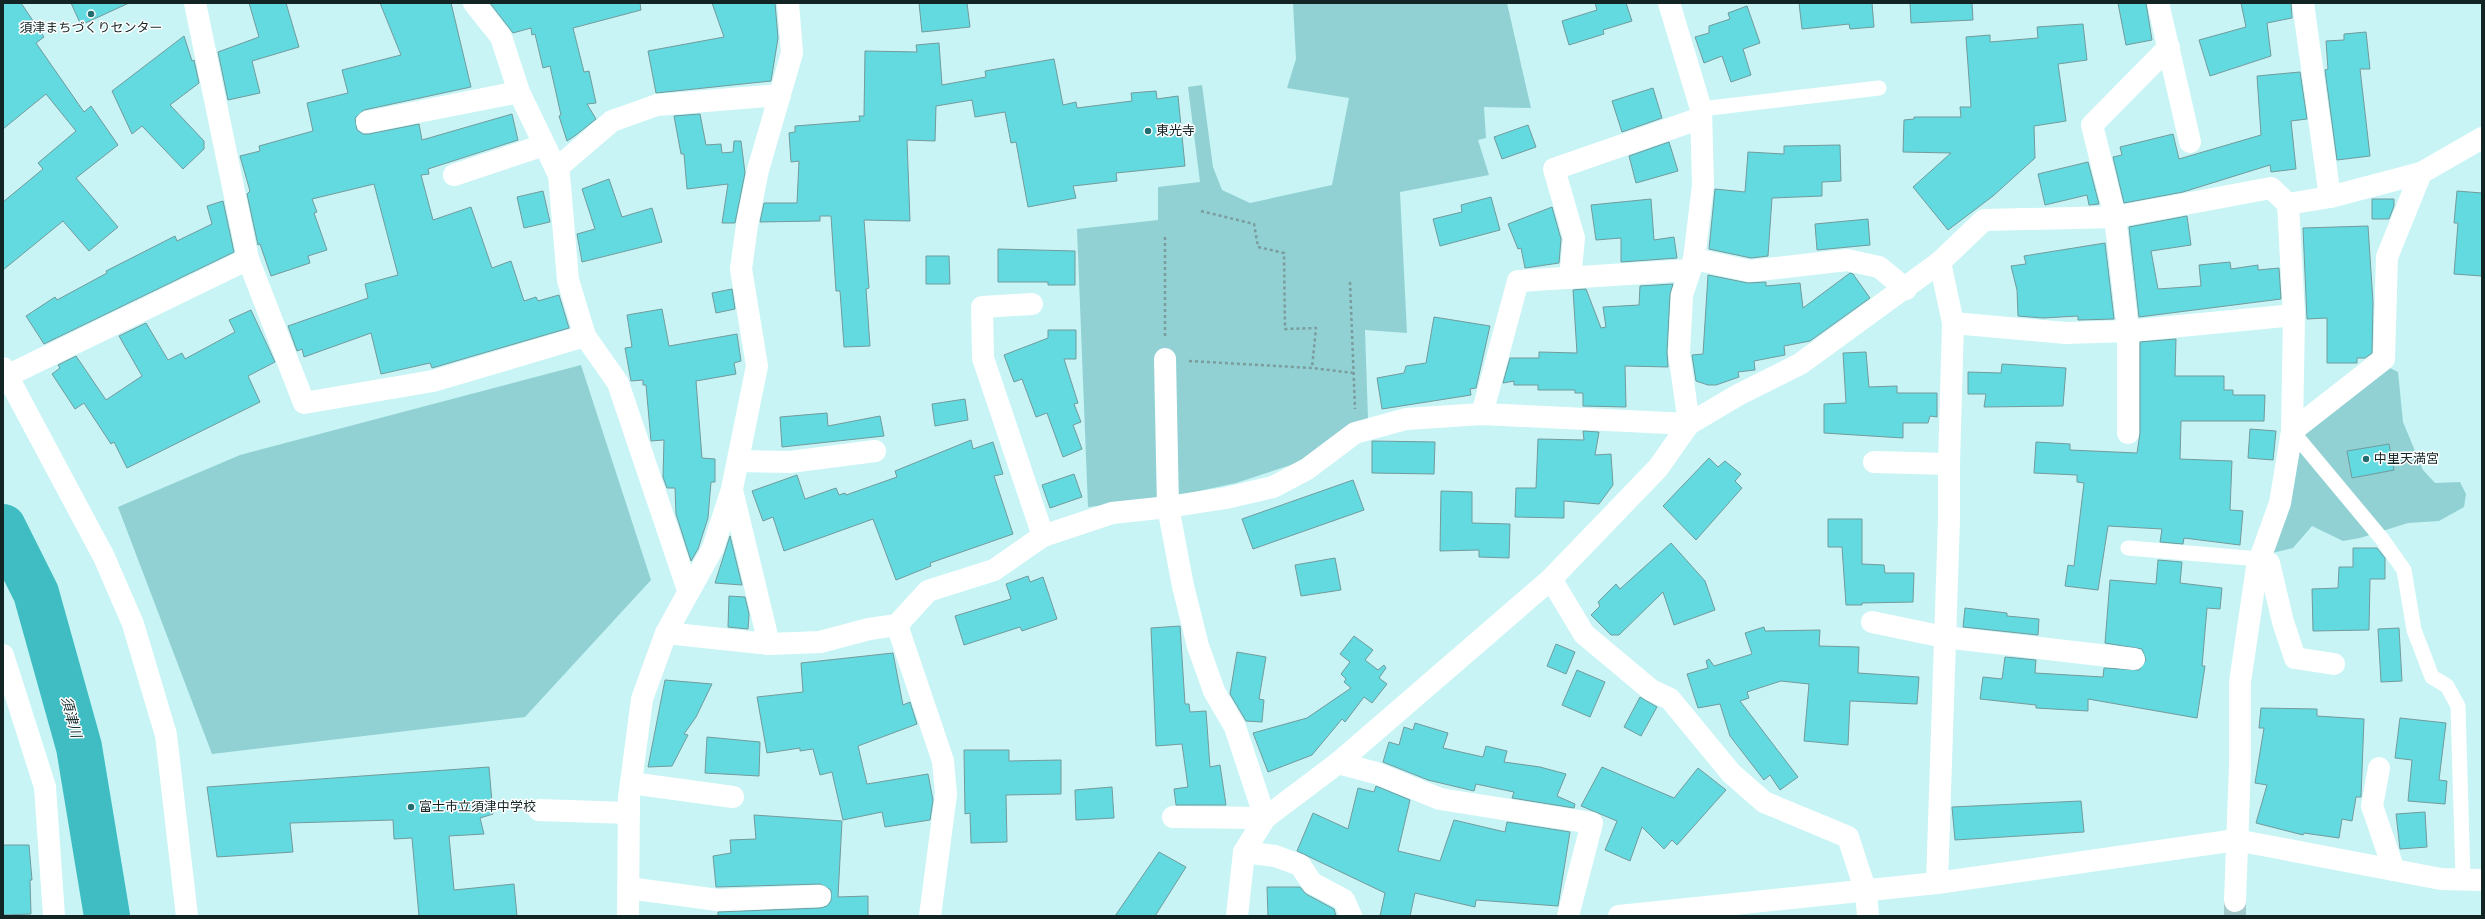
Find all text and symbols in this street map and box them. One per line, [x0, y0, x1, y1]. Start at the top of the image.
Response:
marker: 須津まちづくりセンター [86, 9, 96, 19]
place label: 須津まちづくりセンター [19, 20, 163, 36]
place label: 東光寺 [1156, 123, 1195, 139]
marker: 東光寺 [1143, 126, 1153, 136]
place label: 中里天満宮 [2374, 451, 2439, 467]
marker: 中里天満宮 [2361, 454, 2371, 464]
water label: 須津川 [57, 695, 85, 741]
place label: 富士市立須津中学校 [419, 799, 536, 815]
marker: 富士市立須津中学校 [406, 802, 416, 812]

